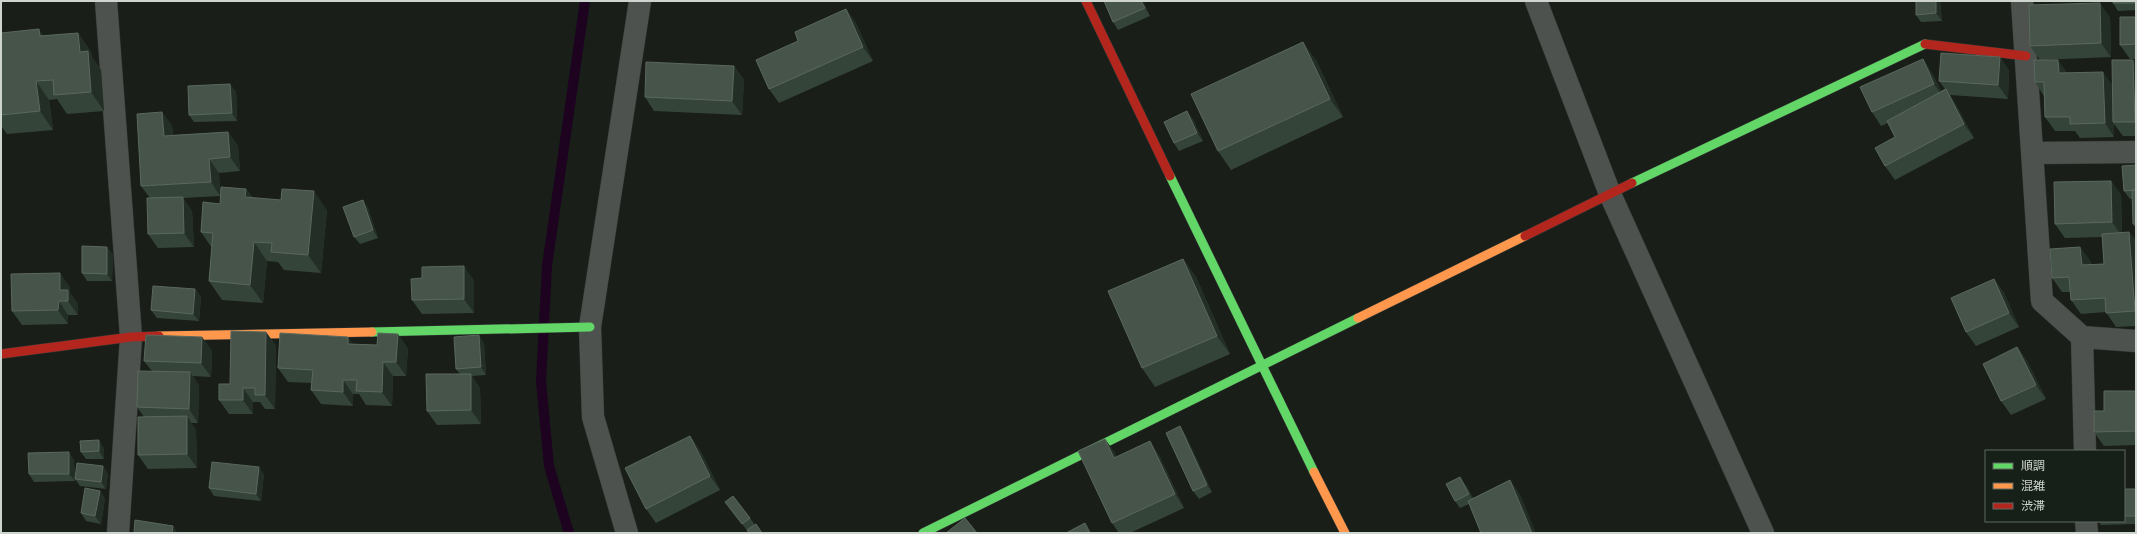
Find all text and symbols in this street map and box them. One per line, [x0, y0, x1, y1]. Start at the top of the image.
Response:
legend [1985, 450, 2125, 522]
text: 順調 [2021, 459, 2045, 473]
text: 混雑 [2021, 479, 2045, 493]
text: 渋滞 [2021, 499, 2045, 513]

